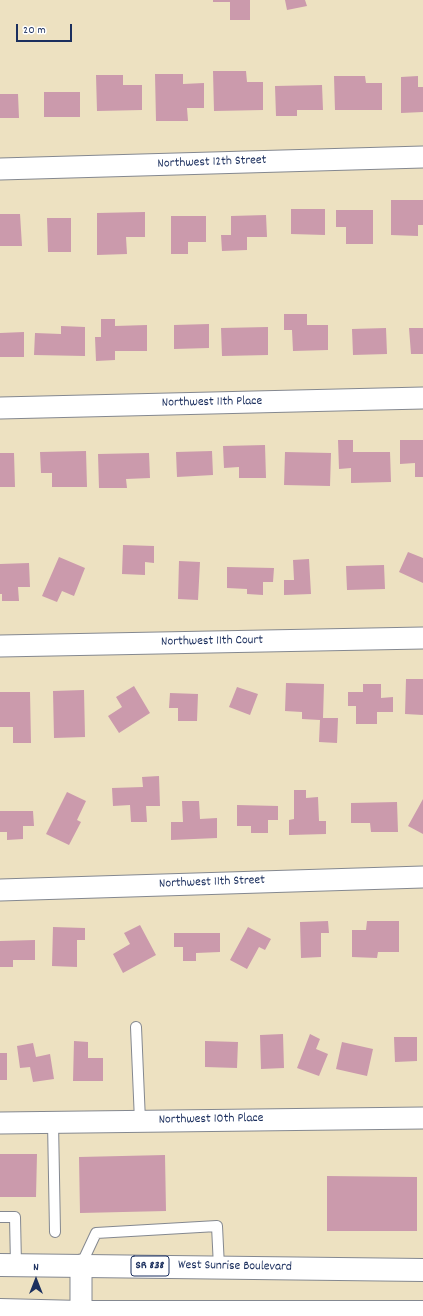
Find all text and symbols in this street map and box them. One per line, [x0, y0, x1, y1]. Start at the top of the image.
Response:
scale bar [18, 16, 74, 42]
text: 20 m [23, 22, 46, 39]
street label: Northwest 12th Street [157, 153, 267, 173]
street label: Northwest 11th Place [162, 394, 262, 412]
street label: Northwest 11th Court [161, 633, 263, 651]
street label: Northwest 11th Street [159, 873, 265, 893]
street label: Northwest 10th Place [158, 1111, 264, 1129]
road number: SR 838 [131, 1256, 169, 1276]
street label: West Sunrise Boulevard [178, 1258, 292, 1276]
north arrow [16, 1260, 56, 1300]
text: N [33, 1260, 39, 1276]

